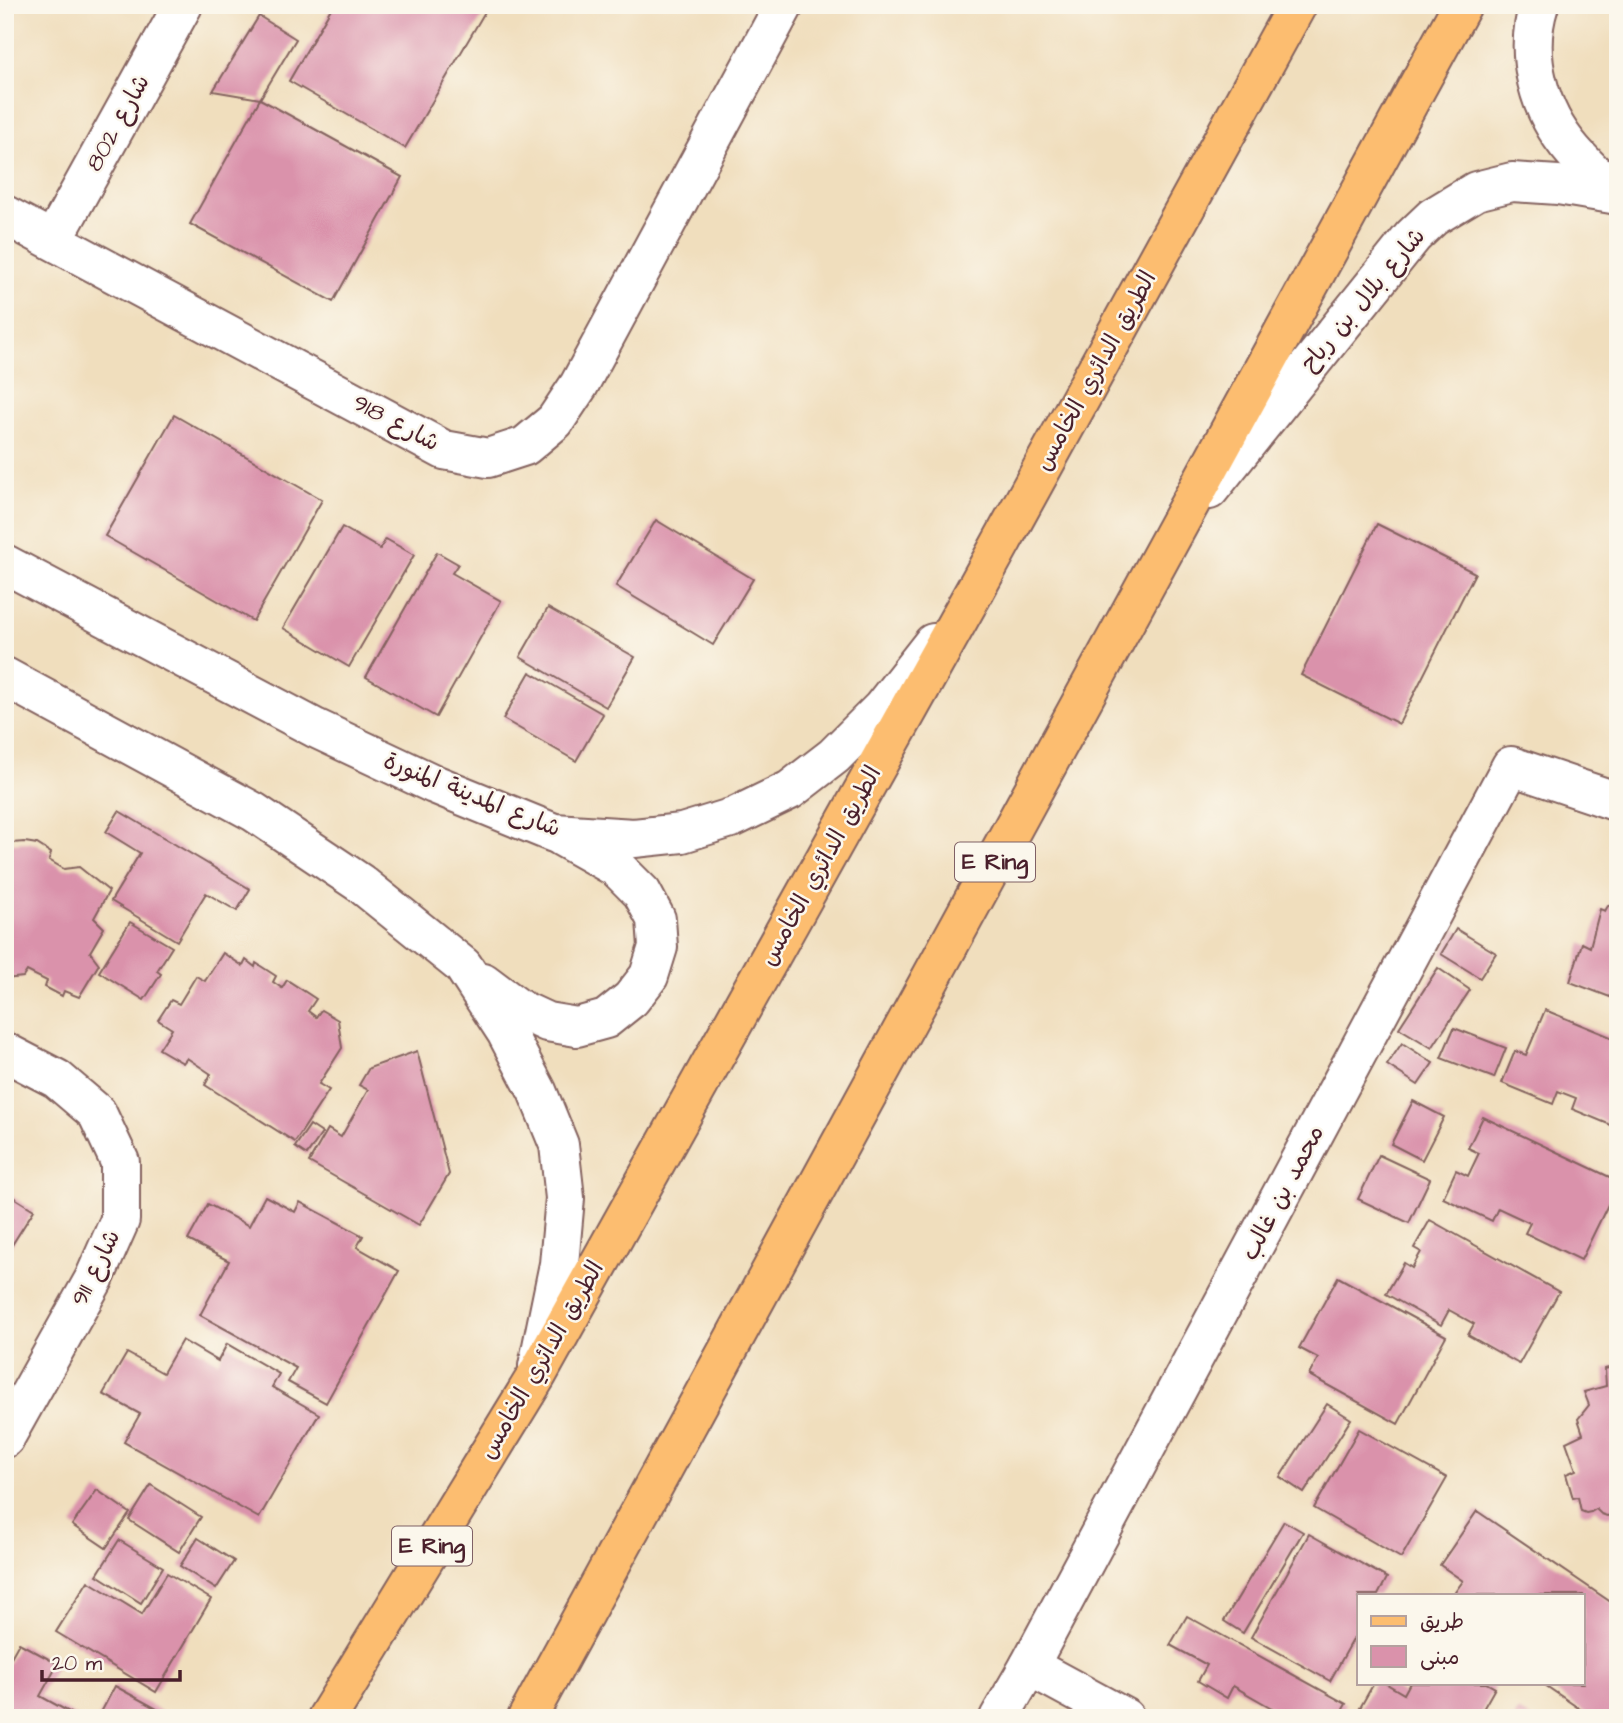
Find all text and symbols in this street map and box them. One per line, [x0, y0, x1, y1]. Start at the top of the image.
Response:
street label: شارع 802 [77, 68, 159, 178]
street label: شارع بلال بن رباح [1292, 221, 1434, 379]
street label: الطريق الدائري الخامس [1027, 265, 1165, 477]
street label: شارع 918 [347, 386, 445, 460]
street label: شارع المدينة المنورة [378, 744, 566, 846]
street label: الطريق الدائري الخامس [752, 760, 890, 972]
road number: E Ring [955, 842, 1035, 882]
street label: محمد بن غالب [1233, 1119, 1333, 1267]
street label: شارع 911 [63, 1224, 129, 1312]
street label: الطريق الدائري الخامس [471, 1255, 613, 1465]
road number: E Ring [392, 1526, 472, 1566]
legend [1357, 1594, 1584, 1684]
text: طريق [1420, 1607, 1464, 1636]
scale bar [42, 1639, 180, 1683]
text: مبنى [1420, 1643, 1459, 1672]
text: 20 m [52, 1649, 103, 1678]

